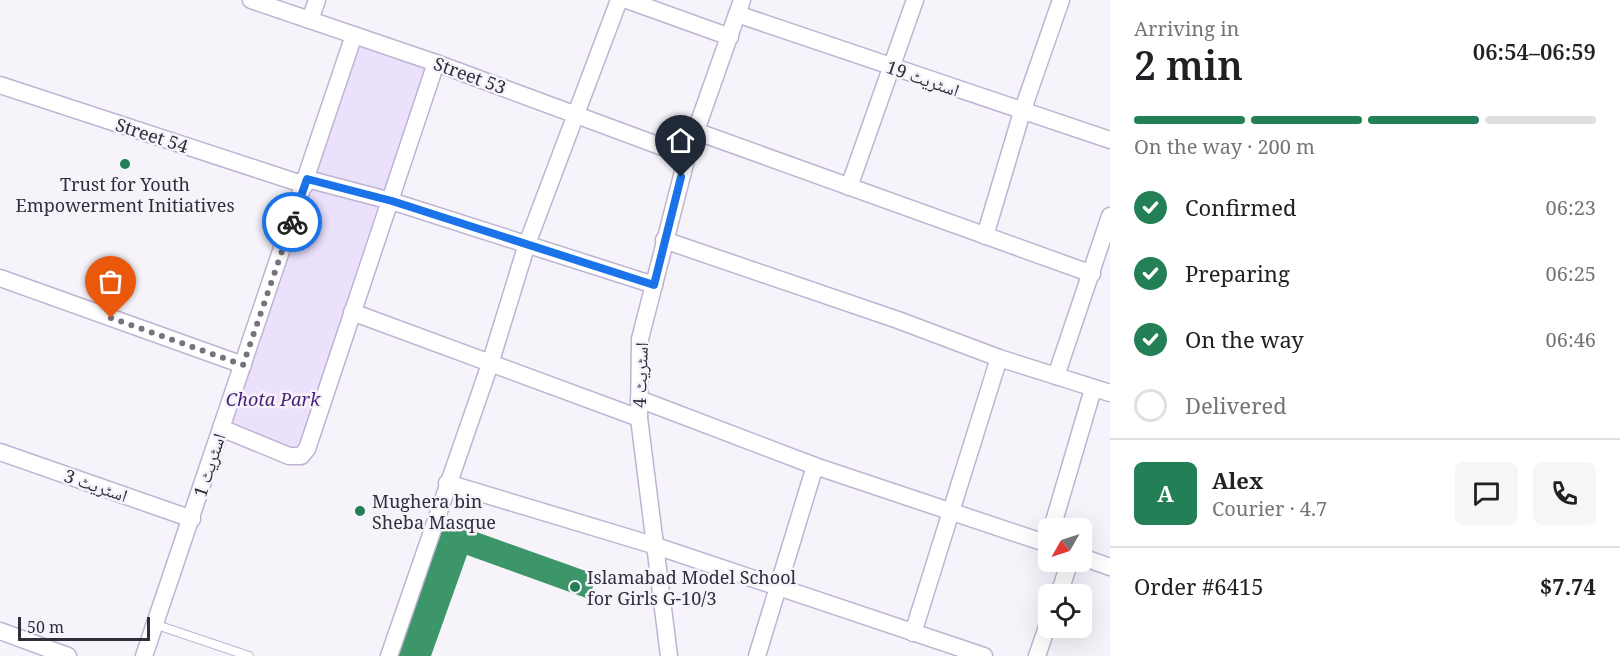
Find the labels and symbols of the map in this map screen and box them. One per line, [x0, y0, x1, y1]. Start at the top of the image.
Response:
street label: Street 53 [431, 51, 509, 99]
street label: اسٹریٹ 19 [883, 54, 963, 102]
street label: Street 54 [113, 112, 191, 158]
pin [655, 115, 706, 177]
marker: Trust for Youth Empowerment Initiatives [118, 157, 132, 171]
place label: Trust for Youth Empowerment Initiatives [15, 172, 235, 217]
courier [262, 192, 322, 252]
pin [85, 256, 136, 318]
street label: اسٹریٹ 4 [627, 342, 653, 408]
park label: Chota Park [226, 387, 321, 411]
street label: اسٹریٹ 1 [187, 430, 231, 500]
street label: اسٹریٹ 3 [61, 463, 131, 507]
place label: Mughera bin Sheba Masque [372, 489, 496, 534]
marker: Mughera bin Sheba Masque [353, 504, 367, 518]
north arrow [1038, 518, 1092, 572]
place label: Islamabad Model School for Girls G-10/3 [587, 565, 797, 610]
marker: Islamabad Model School for Girls G-10/3 [568, 580, 582, 594]
scale bar [18, 614, 150, 642]

